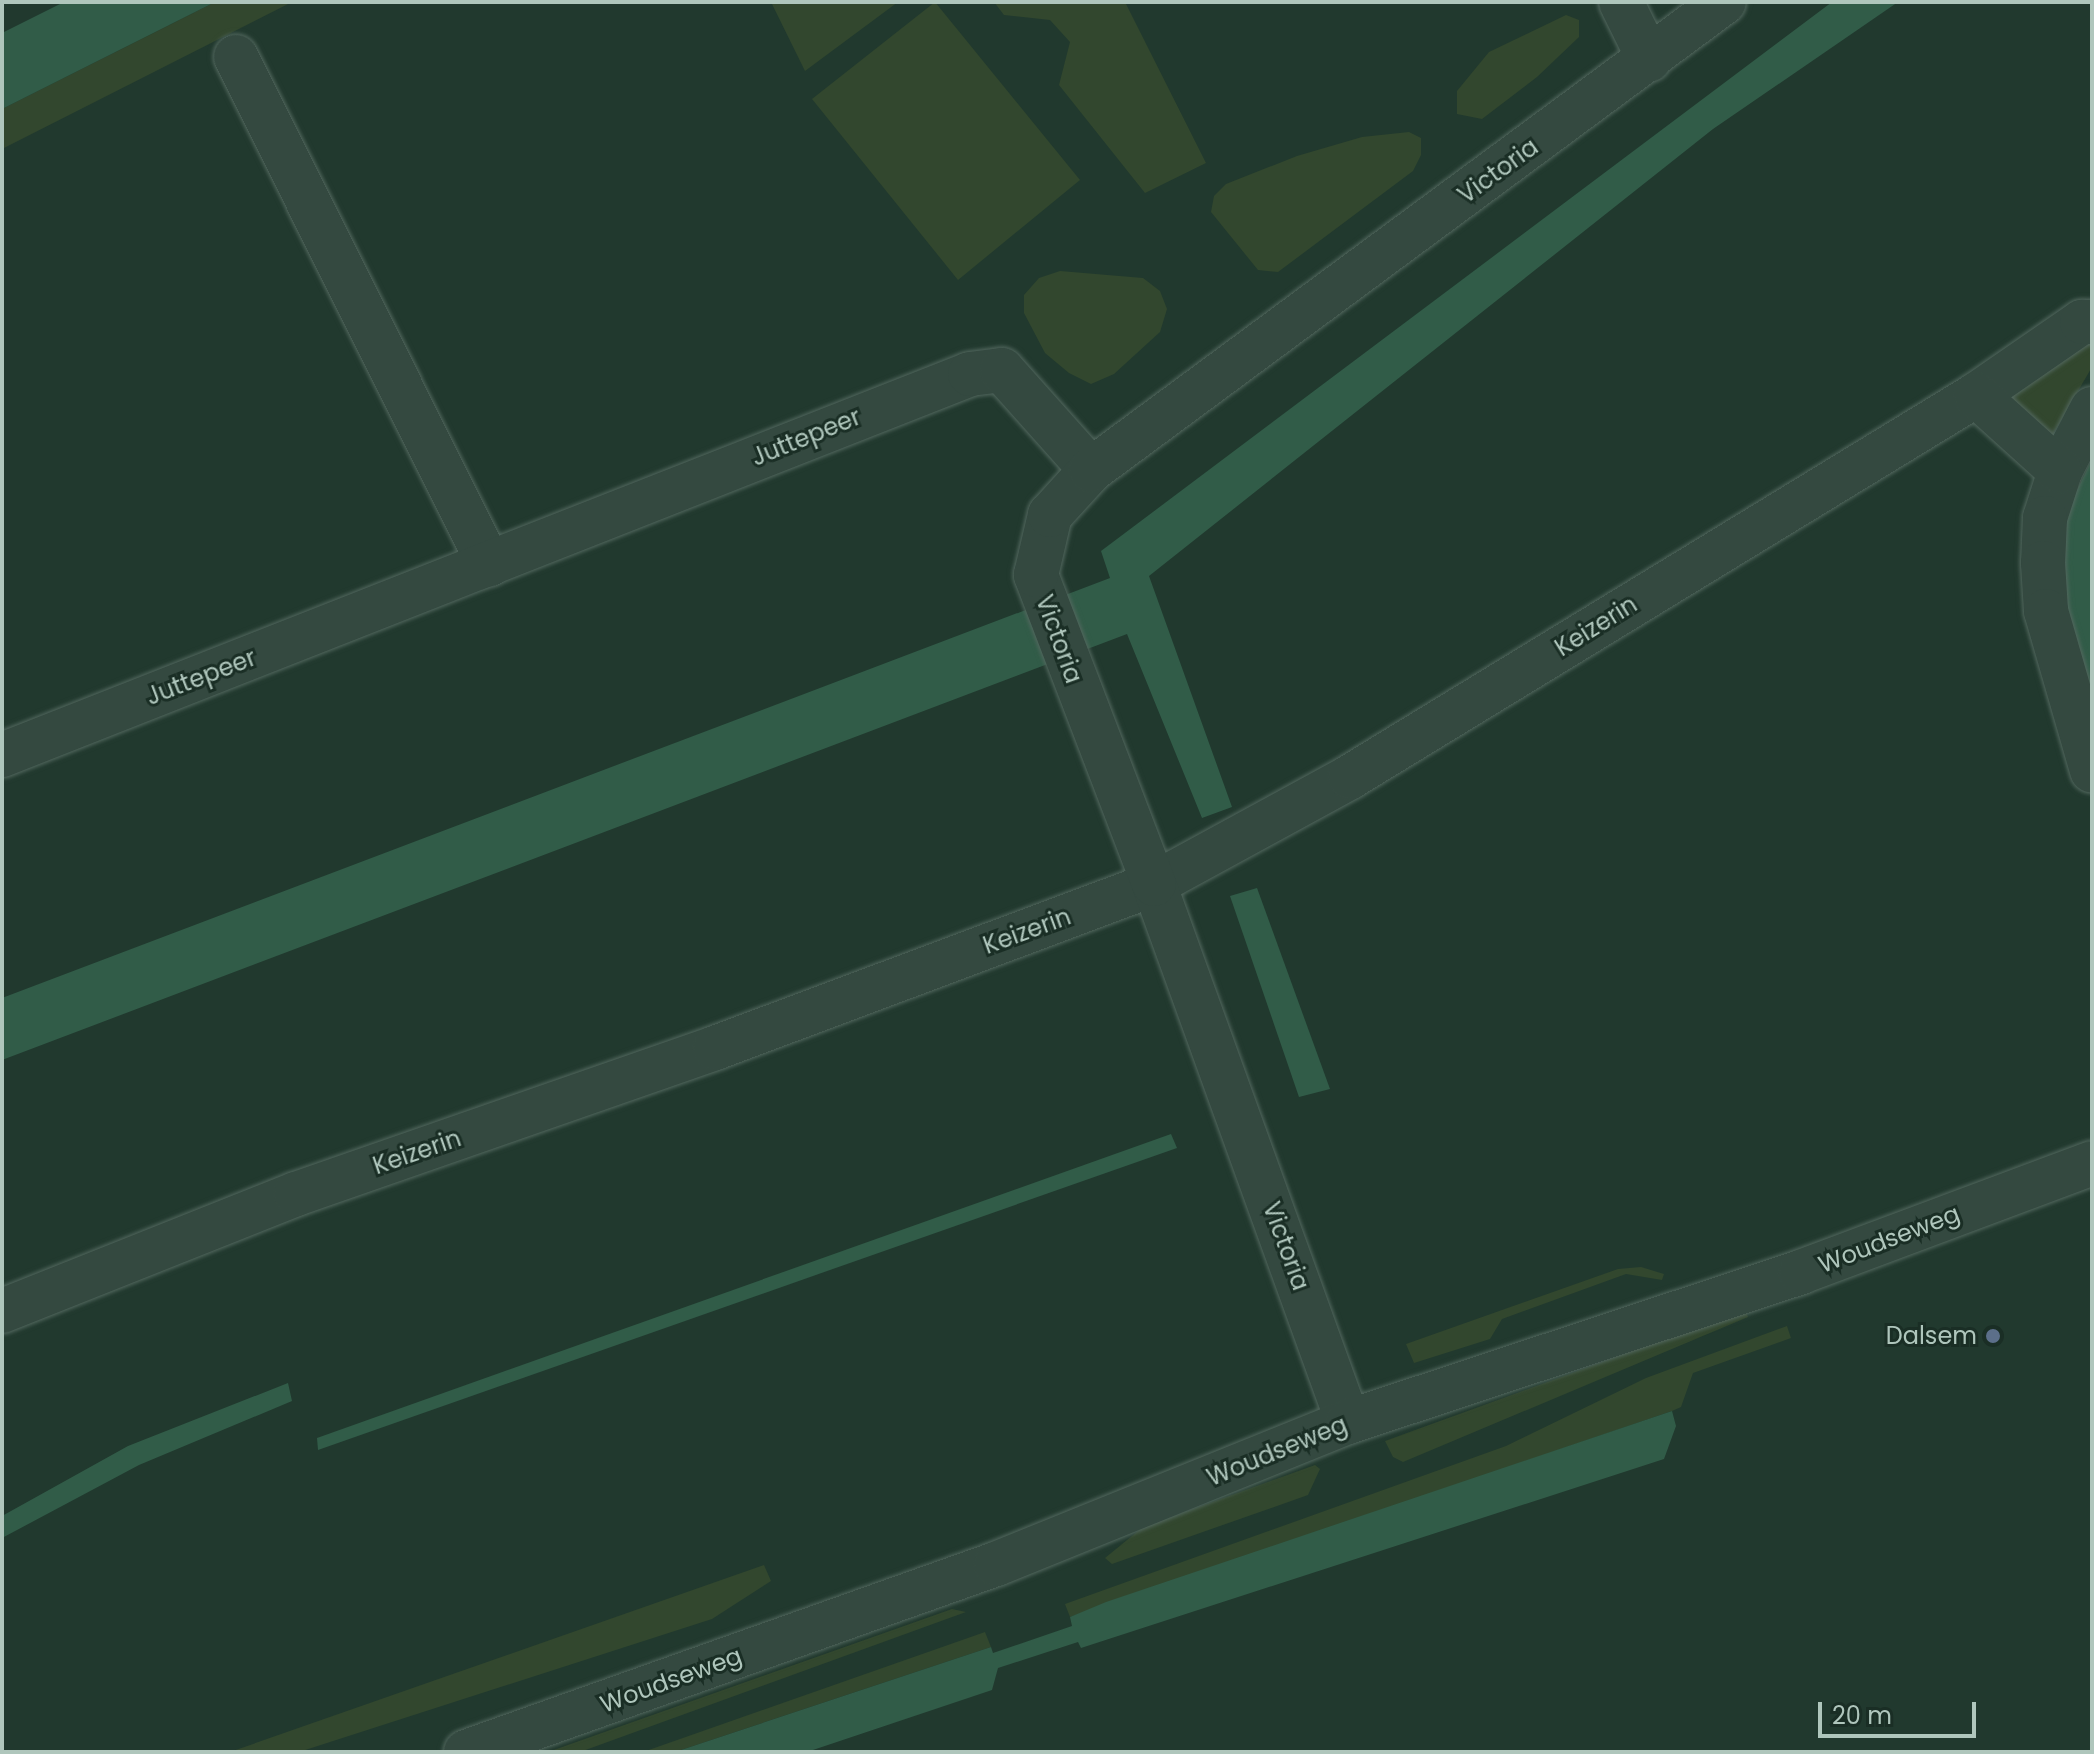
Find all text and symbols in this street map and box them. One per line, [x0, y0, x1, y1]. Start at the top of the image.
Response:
street label: Victoria [1452, 132, 1544, 210]
street label: Juttepeer [747, 402, 865, 472]
street label: Keizerin [1550, 590, 1642, 662]
street label: Victoria [1030, 591, 1088, 687]
street label: Juttepeer [142, 643, 260, 711]
street label: Keizerin [979, 902, 1075, 960]
street label: Keizerin [369, 1124, 465, 1180]
street label: Victoria [1257, 1198, 1315, 1294]
street label: Woudseweg [1814, 1199, 1964, 1279]
place label: Dalsem [1886, 1322, 1977, 1350]
marker: Dalsem [1984, 1327, 2002, 1345]
street label: Woudseweg [1203, 1410, 1351, 1492]
street label: Woudseweg [596, 1641, 746, 1719]
scale bar [1822, 1686, 1980, 1736]
text: 20 m [1832, 1699, 1892, 1732]

